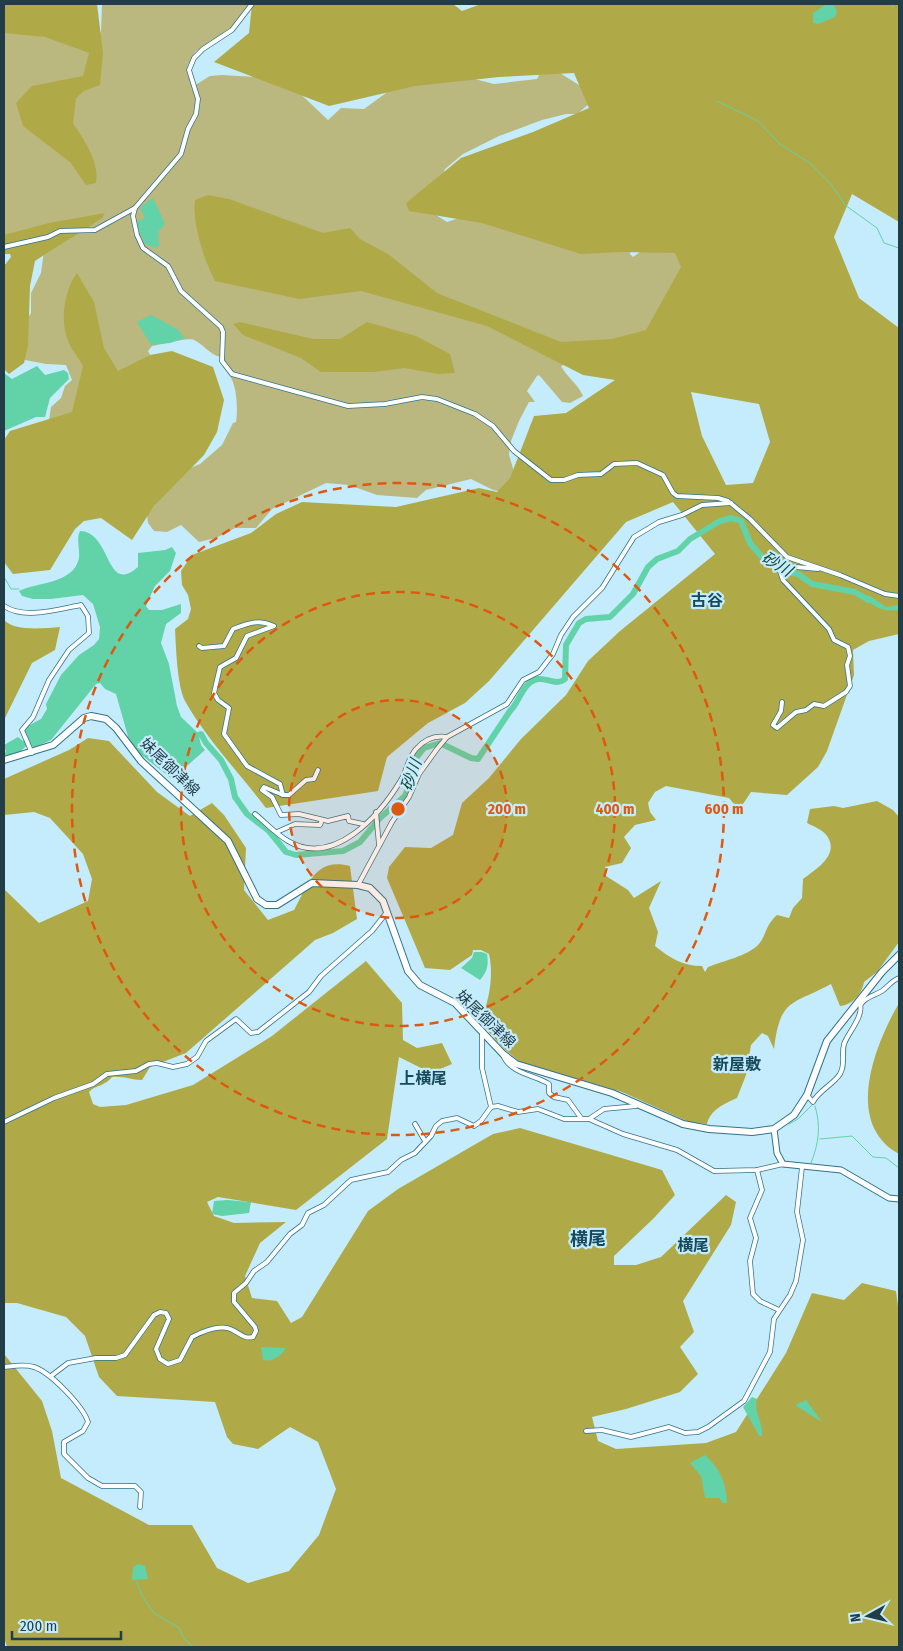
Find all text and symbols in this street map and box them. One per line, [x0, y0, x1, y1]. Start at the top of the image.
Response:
water label: 砂川 [758, 548, 797, 581]
district label: 古谷 [691, 591, 723, 610]
street label: 妹尾御津線 [137, 734, 203, 800]
water label: 砂川 [397, 755, 426, 793]
centre of rings [389, 800, 407, 818]
text: 200 m [487, 800, 526, 818]
text: 400 m [596, 800, 634, 818]
text: 600 m [705, 800, 743, 818]
street label: 妹尾御津線 [453, 986, 519, 1052]
district label: 新屋敷 [713, 1055, 761, 1074]
district label: 上横尾 [399, 1069, 447, 1088]
district label: 横尾 [570, 1228, 606, 1250]
district label: 横尾 [677, 1236, 709, 1255]
north arrow [843, 1591, 893, 1641]
scale bar [12, 1608, 121, 1640]
text: N [847, 1612, 865, 1623]
text: 200 m [20, 1617, 57, 1635]

